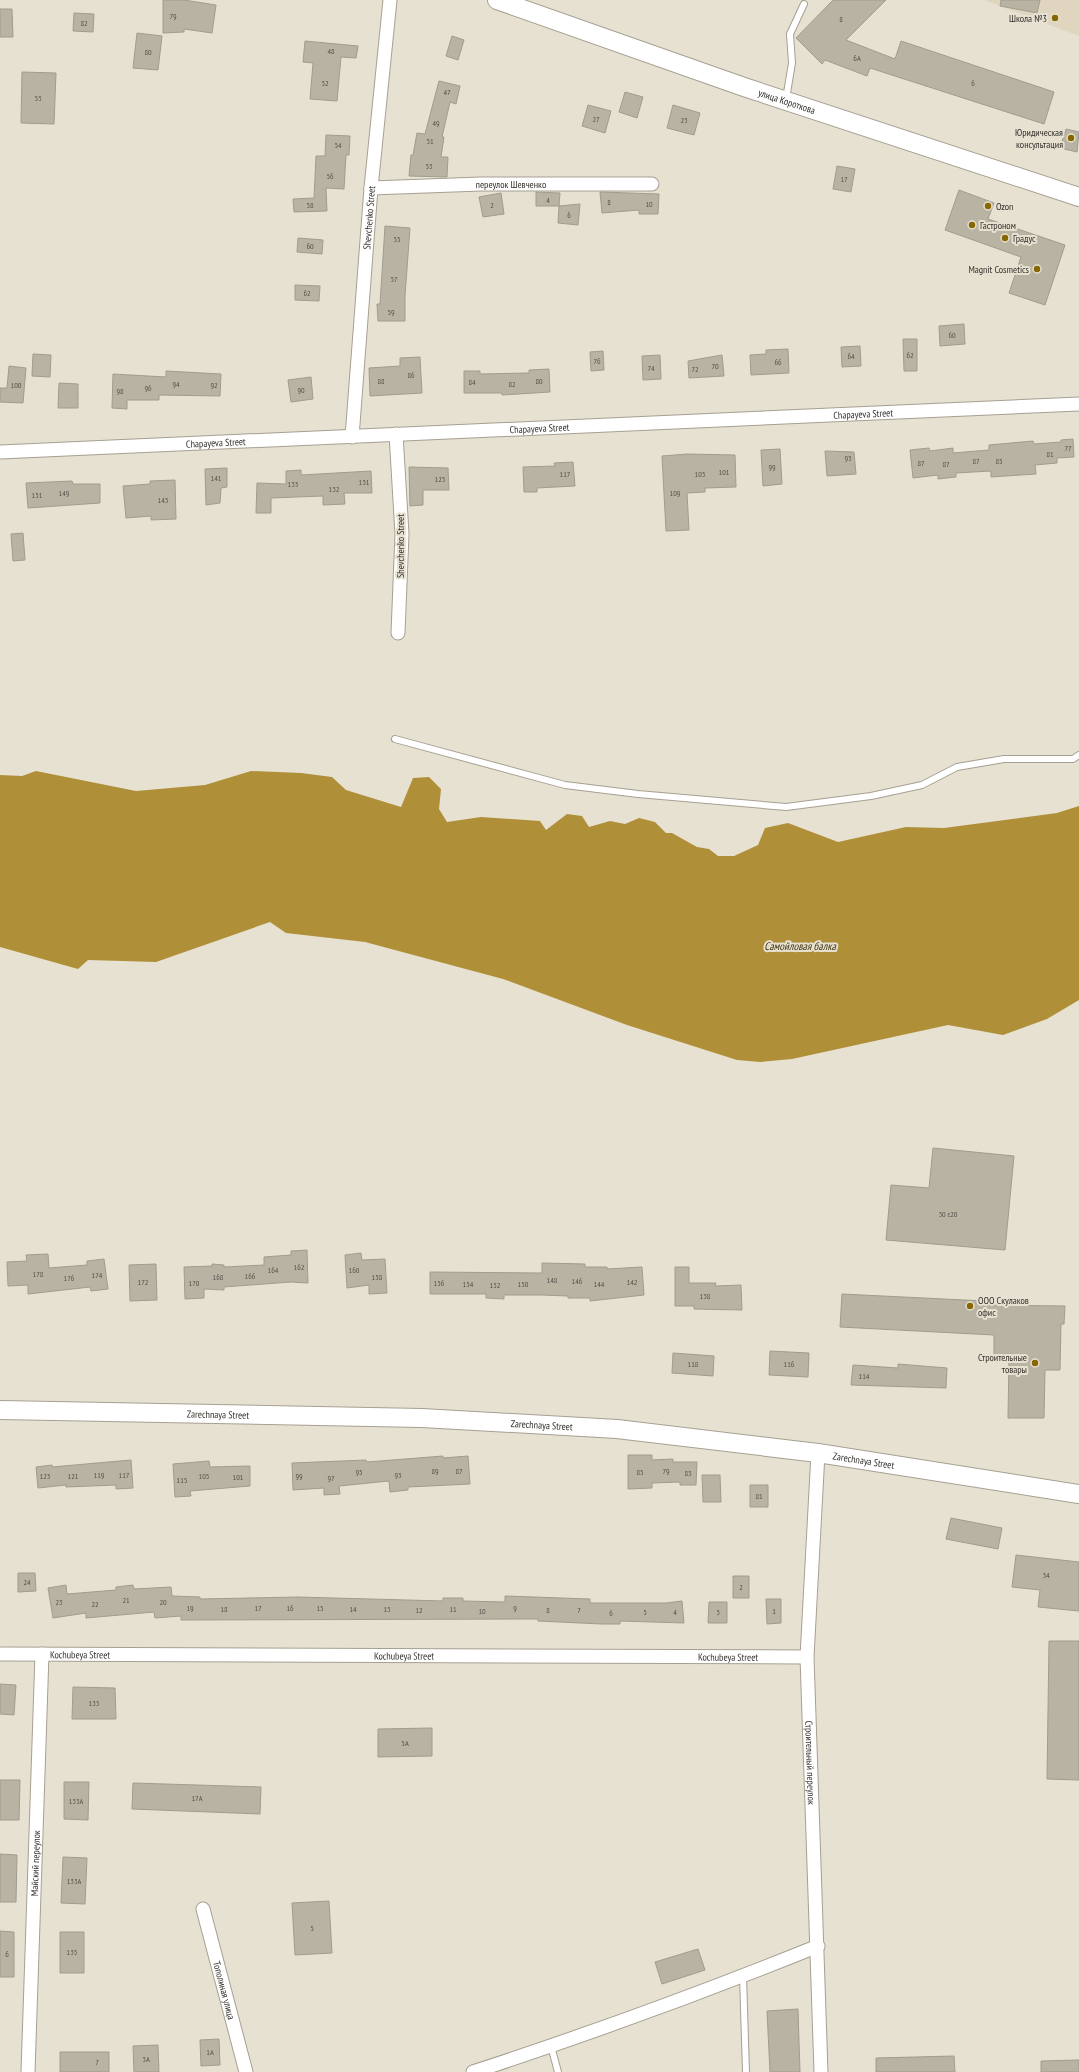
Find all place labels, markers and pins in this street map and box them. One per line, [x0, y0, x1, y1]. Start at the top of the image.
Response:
place label: Школа №3 [1009, 12, 1047, 25]
marker: Школа №3 [1050, 13, 1060, 23]
place label: Юридическая консультация [1015, 126, 1063, 151]
marker: Юридическая консультация [1066, 133, 1076, 143]
place label: Ozon [996, 200, 1014, 213]
marker: Ozon [983, 201, 993, 211]
place label: Гастроном [980, 219, 1016, 232]
marker: Гастроном [967, 220, 977, 230]
place label: Градус [1013, 232, 1036, 245]
marker: Градус [1000, 233, 1010, 243]
place label: Magnit Cosmetics [968, 263, 1030, 276]
marker: Magnit Cosmetics [1032, 264, 1042, 274]
place label: ООО Скулаков офис [978, 1294, 1029, 1319]
marker: ООО Скулаков офис [965, 1301, 975, 1311]
place label: Строительные товары [978, 1351, 1027, 1376]
marker: Строительные товары [1030, 1358, 1040, 1368]

